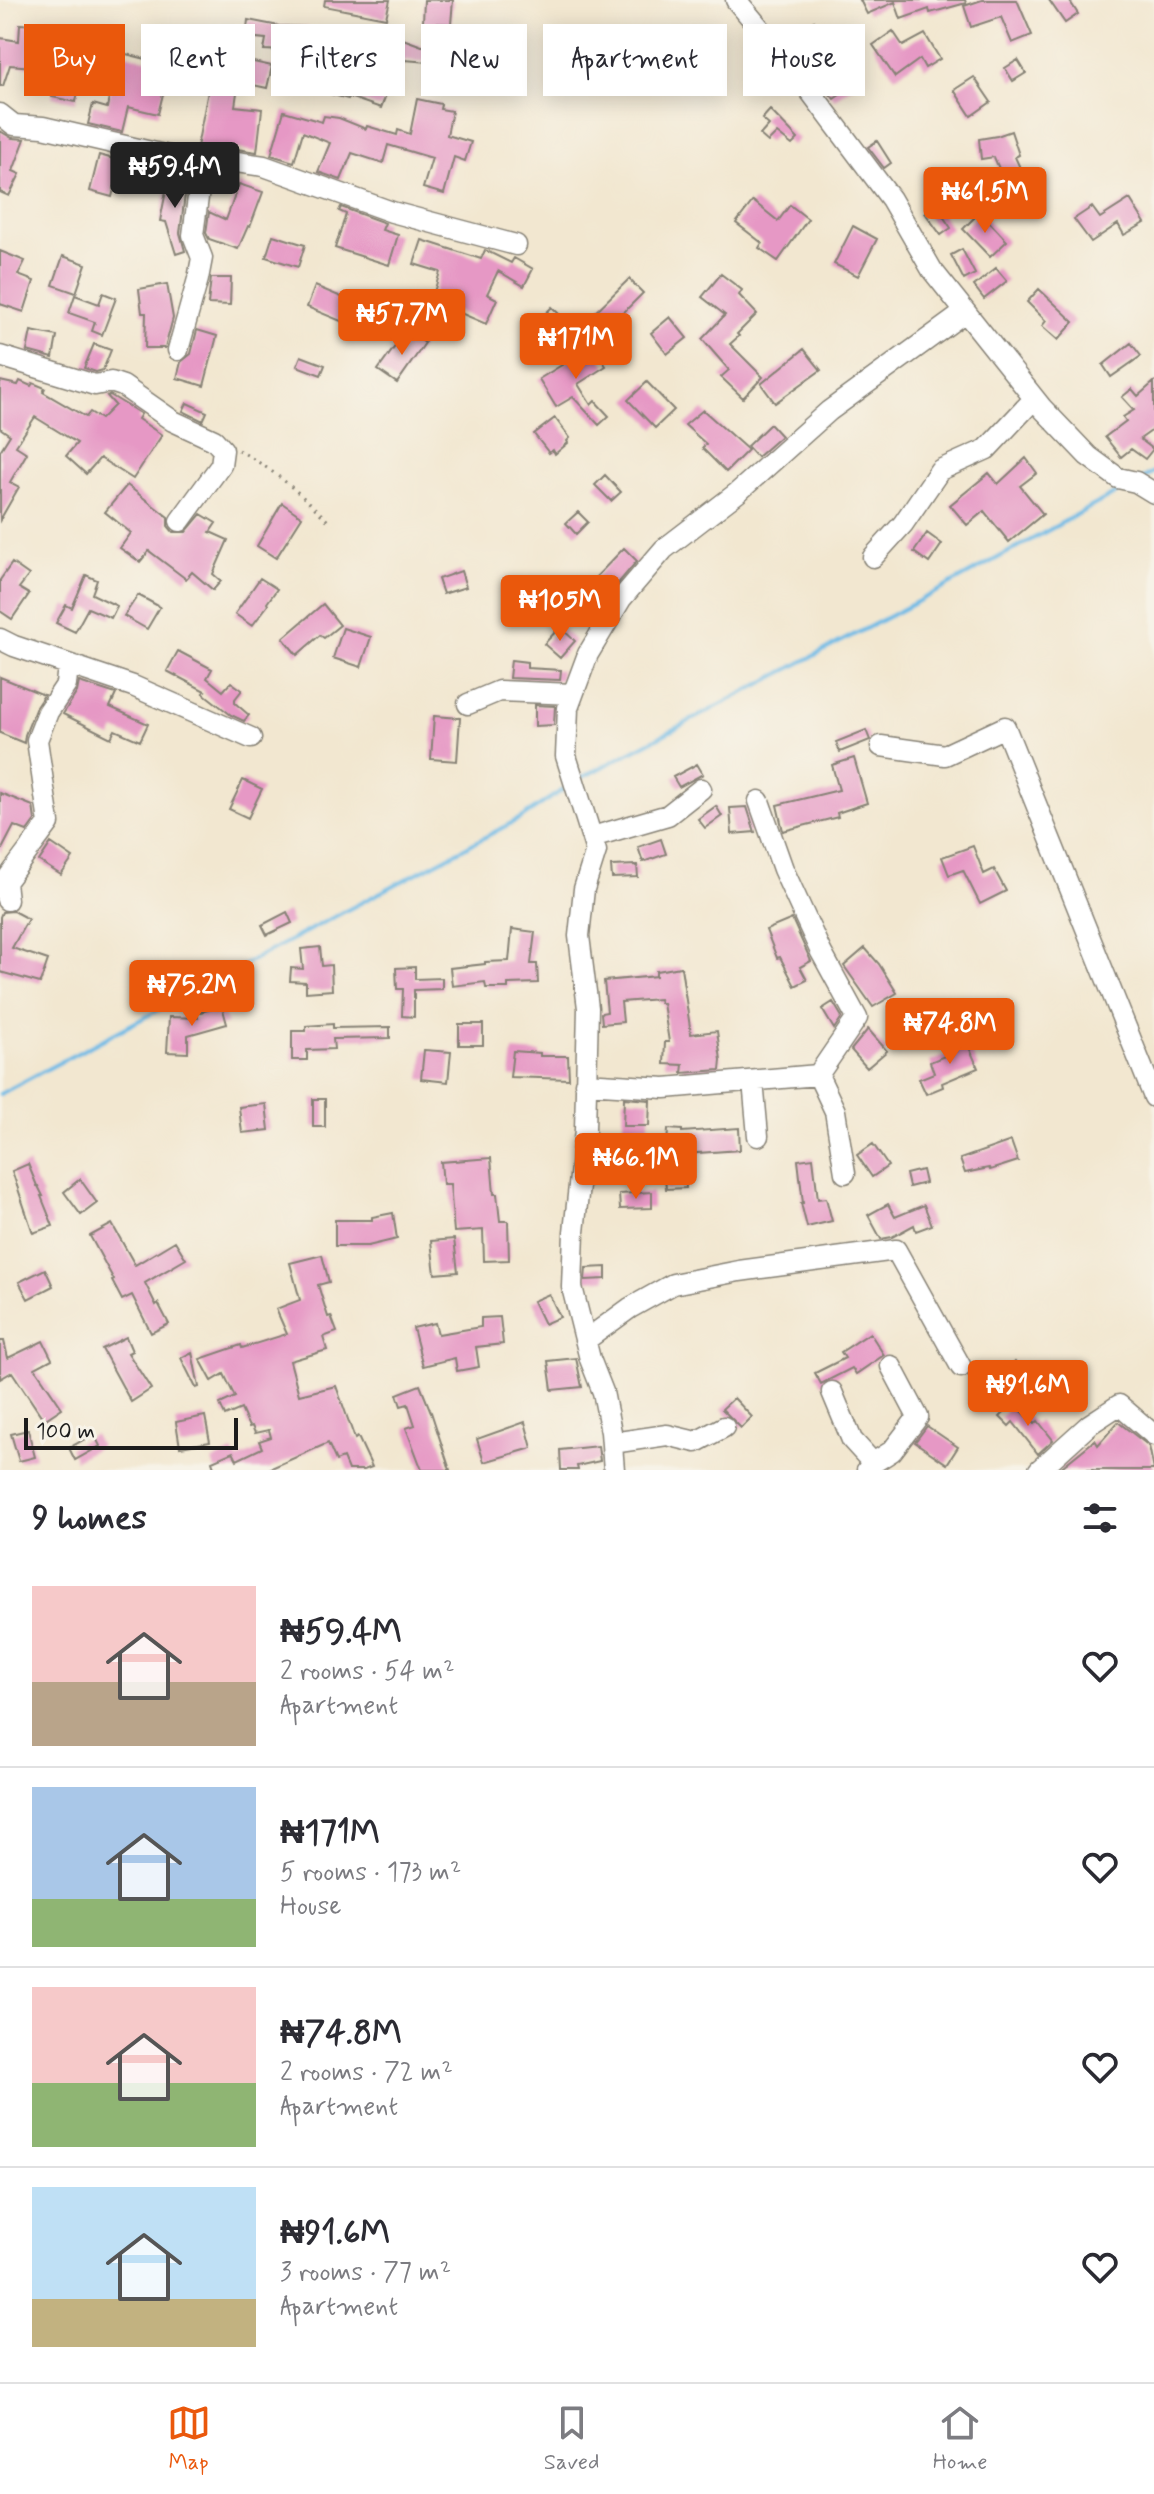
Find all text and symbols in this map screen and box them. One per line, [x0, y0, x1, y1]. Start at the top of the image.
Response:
chip: Buy [24, 24, 125, 96]
chip: Rent [141, 24, 255, 96]
chip: Filters [271, 24, 405, 96]
chip: New [421, 24, 527, 96]
chip: Apartment [543, 24, 727, 96]
chip: House [743, 24, 865, 96]
pin: ₦59.4M [110, 142, 240, 210]
text: ₦59.4M [128, 151, 222, 185]
pin: ₦61.5M [920, 167, 1050, 235]
text: ₦61.5M [941, 176, 1029, 210]
pin: ₦57.7M [337, 289, 467, 357]
text: ₦57.7M [356, 298, 448, 332]
pin: ₦171M [520, 313, 632, 381]
text: ₦171M [538, 322, 614, 356]
pin: ₦105M [504, 575, 616, 643]
text: ₦105M [519, 584, 601, 618]
pin: ₦75.2M [127, 960, 257, 1028]
text: ₦75.2M [147, 969, 237, 1003]
pin: ₦74.8M [885, 998, 1015, 1066]
text: ₦74.8M [903, 1007, 997, 1041]
pin: ₦66.1M [571, 1133, 701, 1201]
text: ₦66.1M [593, 1142, 679, 1176]
pin: ₦91.6M [963, 1360, 1093, 1428]
text: ₦91.6M [986, 1369, 1070, 1403]
scale bar [24, 1414, 238, 1450]
text: 100 m [36, 1418, 95, 1446]
text: 9 homes [32, 1496, 147, 1541]
icon: filters [1078, 1496, 1122, 1540]
text: ₦59.4M [280, 1610, 402, 1655]
icon: home [96, 1618, 192, 1714]
icon: heart [1078, 1644, 1122, 1688]
text: 2 rooms · 54 m² [280, 1655, 455, 1689]
text: Apartment [280, 1689, 398, 1723]
text: ₦171M [280, 1811, 380, 1856]
icon: home [96, 1819, 192, 1915]
icon: heart [1078, 1845, 1122, 1889]
text: 5 rooms · 173 m² [280, 1856, 461, 1890]
text: House [280, 1890, 341, 1924]
text: ₦74.8M [280, 2011, 402, 2056]
icon: home [96, 2019, 192, 2115]
icon: heart [1078, 2045, 1122, 2089]
text: 2 rooms · 72 m² [280, 2056, 453, 2090]
text: Apartment [280, 2090, 398, 2124]
text: ₦91.6M [280, 2211, 390, 2256]
icon: home [96, 2219, 192, 2315]
icon: heart [1078, 2245, 1122, 2289]
text: 3 rooms · 77 m² [280, 2256, 451, 2290]
text: Apartment [280, 2290, 398, 2324]
tab: Map [167, 2401, 211, 2477]
tab: Saved [544, 2401, 599, 2477]
tab: Home [933, 2401, 987, 2477]

